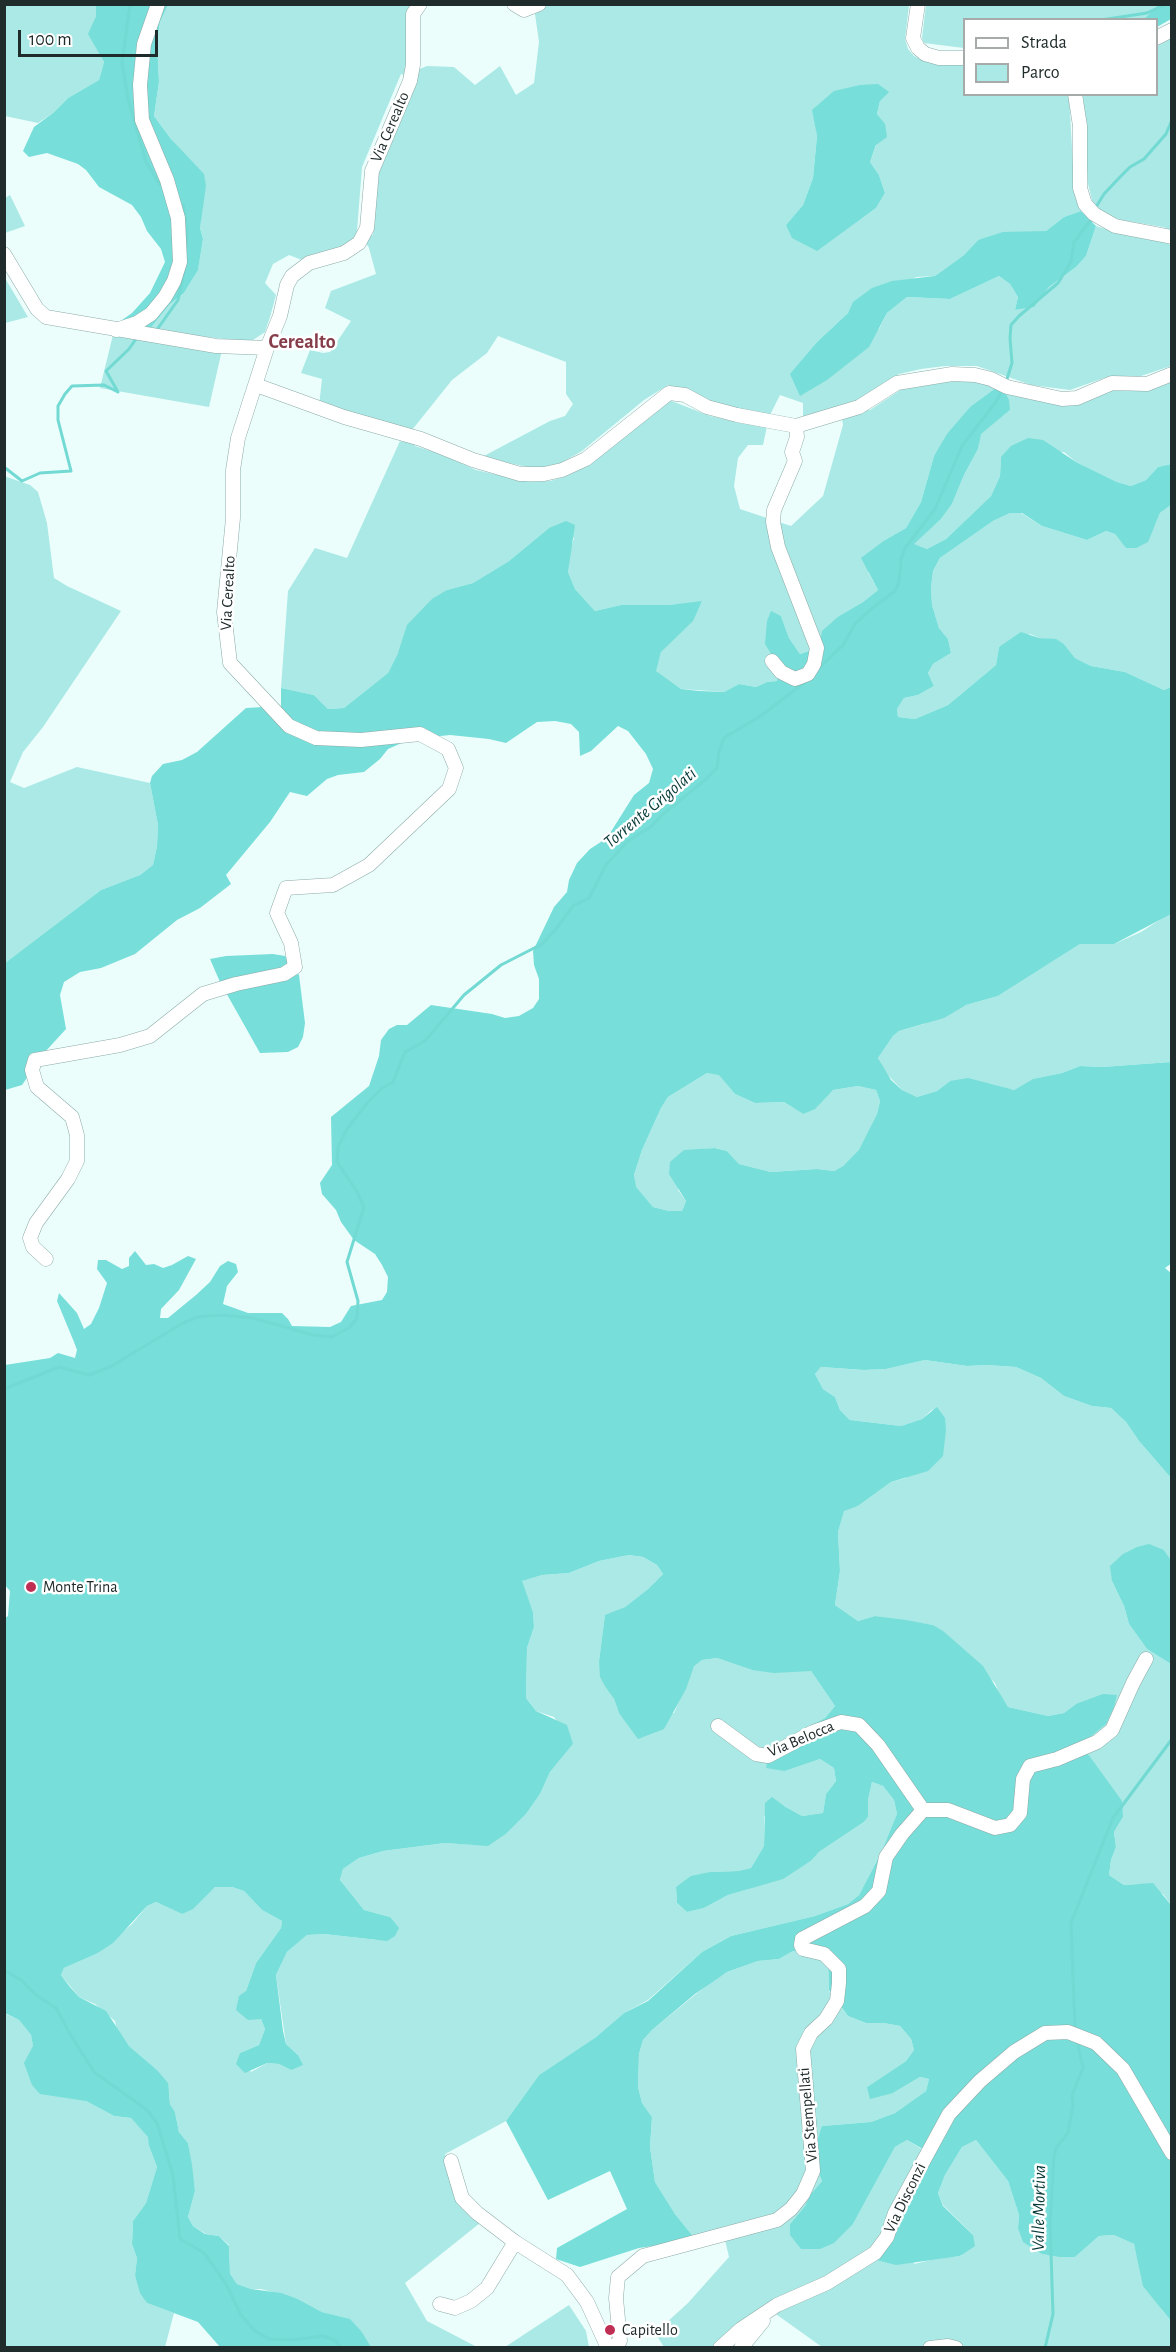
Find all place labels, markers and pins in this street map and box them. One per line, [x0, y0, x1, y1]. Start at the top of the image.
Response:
place label: Monte Trina [43, 1577, 118, 1597]
marker: Monte Trina [24, 1580, 38, 1594]
place label: Capitello [622, 2320, 678, 2340]
marker: Capitello [603, 2323, 617, 2337]

